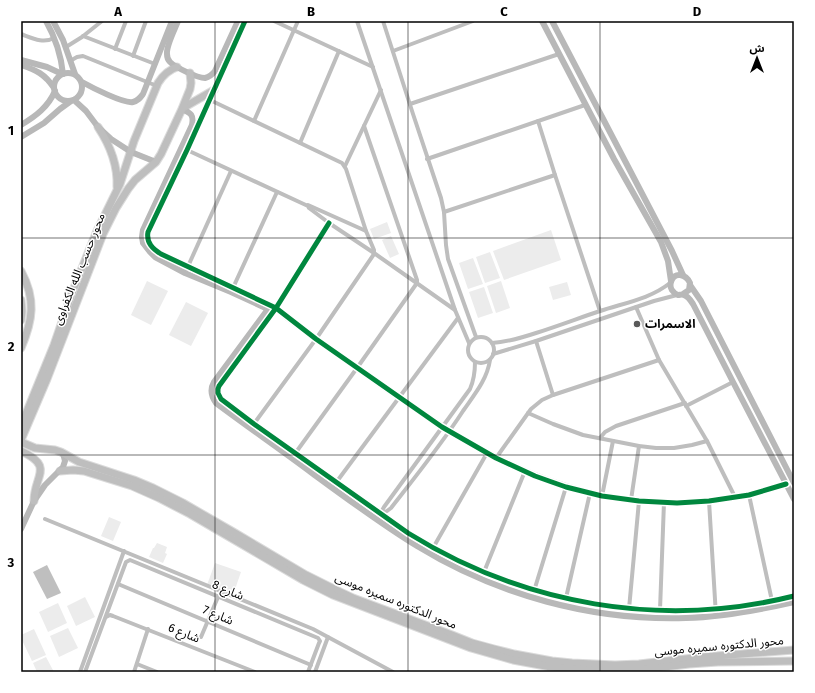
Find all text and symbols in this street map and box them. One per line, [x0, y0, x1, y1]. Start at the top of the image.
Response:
text: A [113, 4, 122, 19]
text: B [307, 4, 315, 19]
text: C [500, 4, 508, 19]
text: D [693, 4, 702, 19]
north arrow [737, 38, 777, 78]
text: ش [749, 42, 765, 55]
text: 1 [8, 123, 14, 138]
street label: محور حسب الله الكفراوى [50, 211, 108, 327]
place label: الاسمرات [645, 317, 695, 331]
marker: الاسمرات [632, 319, 642, 329]
text: 2 [8, 339, 15, 354]
text: 3 [7, 555, 15, 570]
street label: محور الدكتوره سميره موسى [333, 570, 459, 632]
street label: شارع 8 [209, 577, 246, 605]
street label: شارع 7 [200, 602, 235, 630]
street label: شارع 6 [165, 620, 202, 648]
street label: محور الدكتوره سميره موسى [654, 633, 784, 659]

